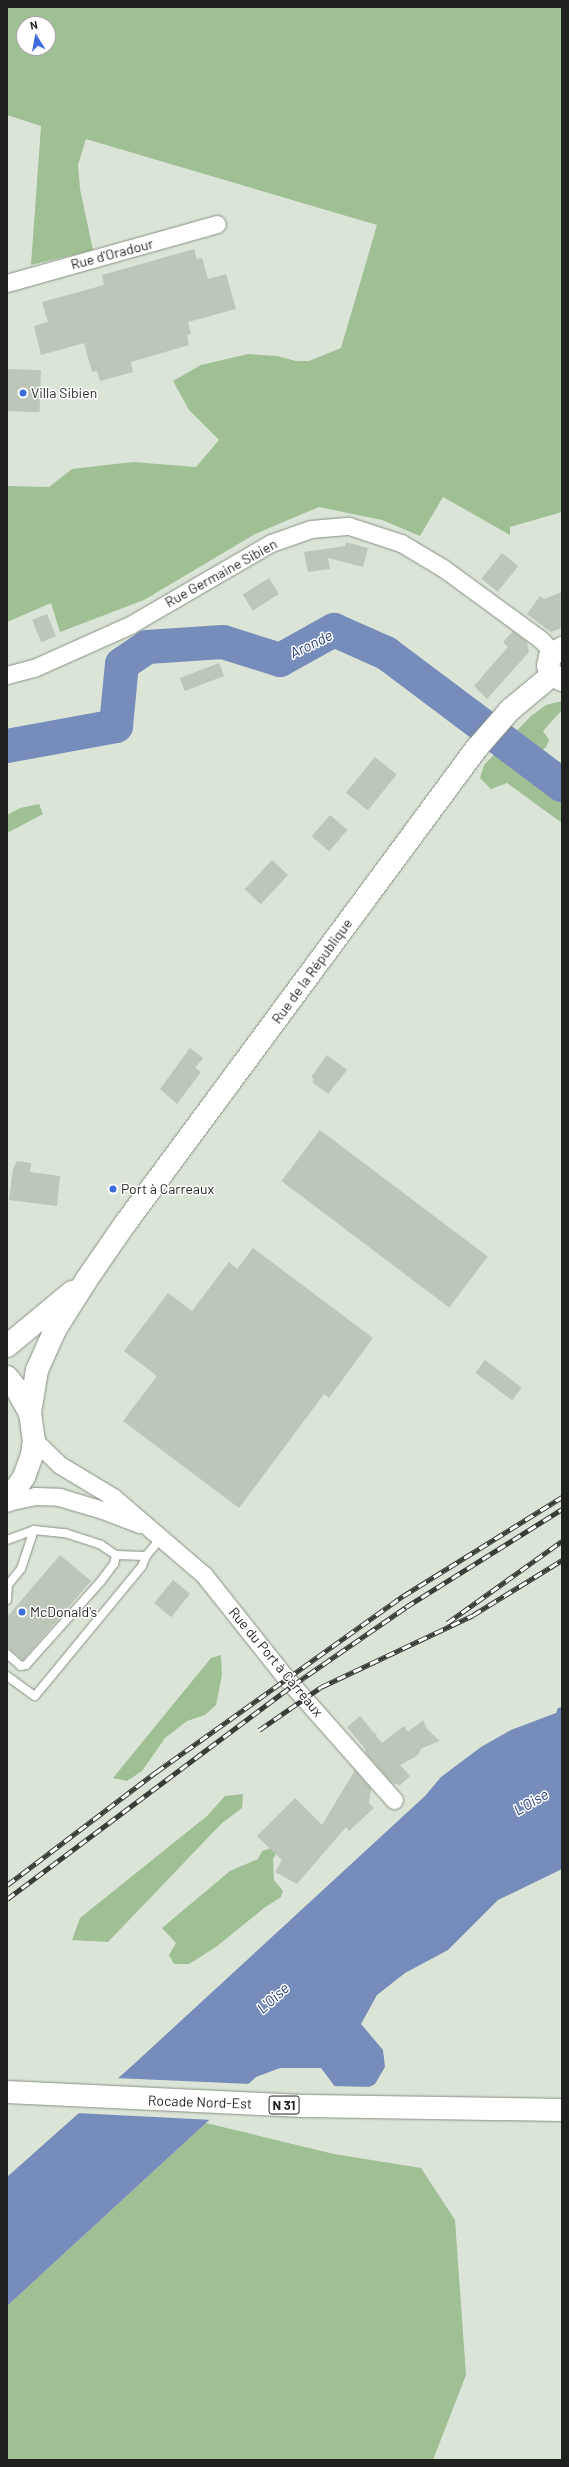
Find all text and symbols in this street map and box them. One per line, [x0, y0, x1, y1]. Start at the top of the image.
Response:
north arrow [16, 16, 56, 56]
text: N [29, 18, 39, 32]
street label: Rue d'Oradour [69, 235, 155, 273]
place label: Villa Sibien [31, 385, 97, 401]
marker: Villa Sibien [18, 388, 28, 398]
street label: Rue Germaine Sibien [162, 535, 280, 611]
water label: Aronde [287, 626, 335, 662]
street label: Rue de la République [268, 915, 356, 1027]
place label: Port à Carreaux [121, 1181, 214, 1197]
marker: Port à Carreaux [108, 1184, 118, 1194]
place label: McDonald's [30, 1604, 97, 1620]
street label: Rue du Port à Carreaux [225, 1604, 327, 1720]
marker: McDonald's [17, 1607, 27, 1617]
water label: L'Oise [510, 1785, 552, 1819]
water label: L'Oise [253, 1979, 293, 2017]
street label: Rocade Nord-Est [148, 2092, 252, 2112]
road number: N 31 [268, 2094, 300, 2116]

